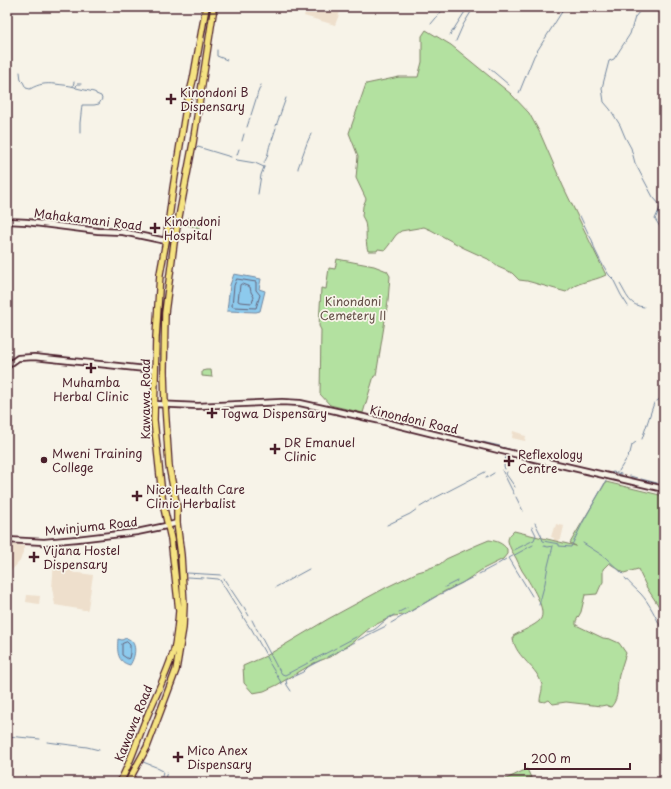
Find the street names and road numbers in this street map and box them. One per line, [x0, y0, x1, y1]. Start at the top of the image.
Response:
street label: Mahakamani Road [33, 203, 143, 235]
street label: Kawawa Road [136, 358, 154, 440]
street label: Kinondoni Road [368, 400, 460, 438]
street label: Mwinjuma Road [44, 512, 138, 540]
street label: Kawawa Road [109, 682, 157, 764]

